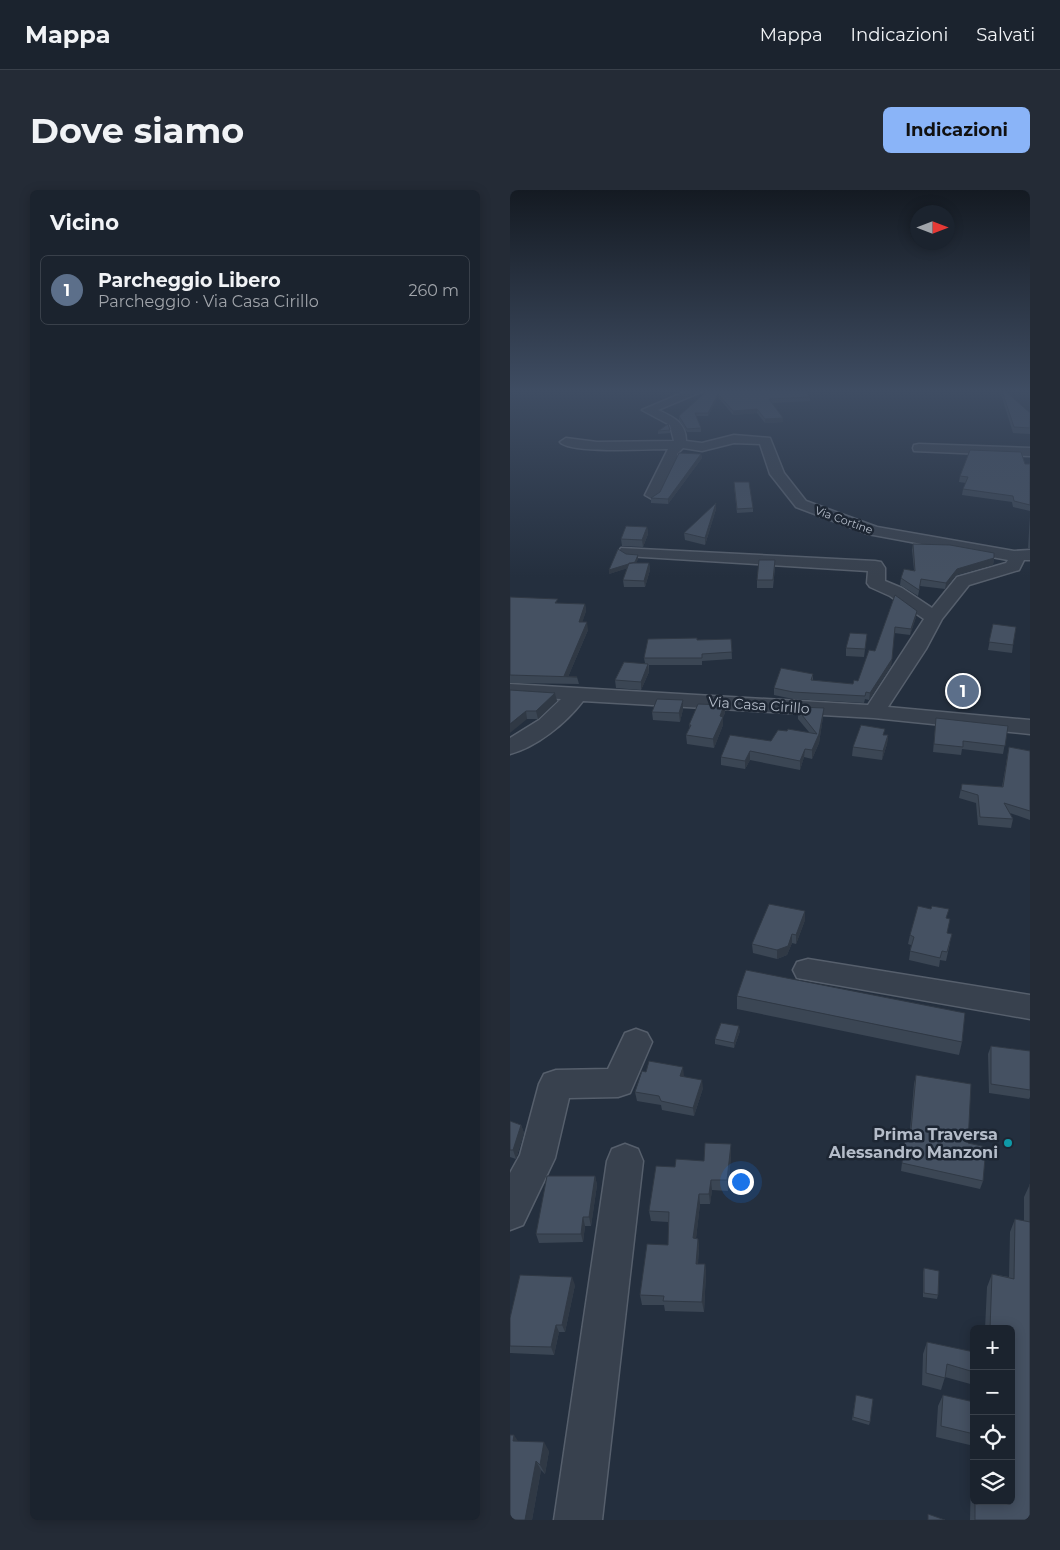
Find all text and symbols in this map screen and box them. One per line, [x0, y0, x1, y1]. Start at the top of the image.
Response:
text: Mappa [25, 20, 110, 49]
text: Mappa [760, 24, 823, 46]
text: Indicazioni [851, 24, 948, 46]
text: Salvati [976, 24, 1035, 46]
button: Indicazioni [883, 107, 1030, 153]
text: Dove siamo [30, 109, 244, 152]
north arrow [910, 205, 955, 250]
text: Vicino [50, 210, 119, 235]
text: Parcheggio Libero [98, 269, 281, 292]
text: 1 [64, 281, 70, 300]
text: 260 m [408, 281, 459, 300]
text: Parcheggio · Via Casa Cirillo [98, 292, 319, 311]
street label: Via Cortine [813, 503, 875, 537]
pin: 1 [947, 672, 979, 710]
street label: Via Casa Cirillo [708, 692, 810, 718]
place label: Prima Traversa Alessandro Manzoni [828, 1125, 998, 1162]
marker: Prima Traversa Alessandro Manzoni [1002, 1137, 1014, 1149]
your location [728, 1169, 754, 1195]
map controls [970, 1325, 1015, 1505]
button: + [970, 1325, 1015, 1370]
button: − [970, 1370, 1015, 1415]
button: locate [970, 1415, 1015, 1460]
button: layers [970, 1460, 1015, 1505]

